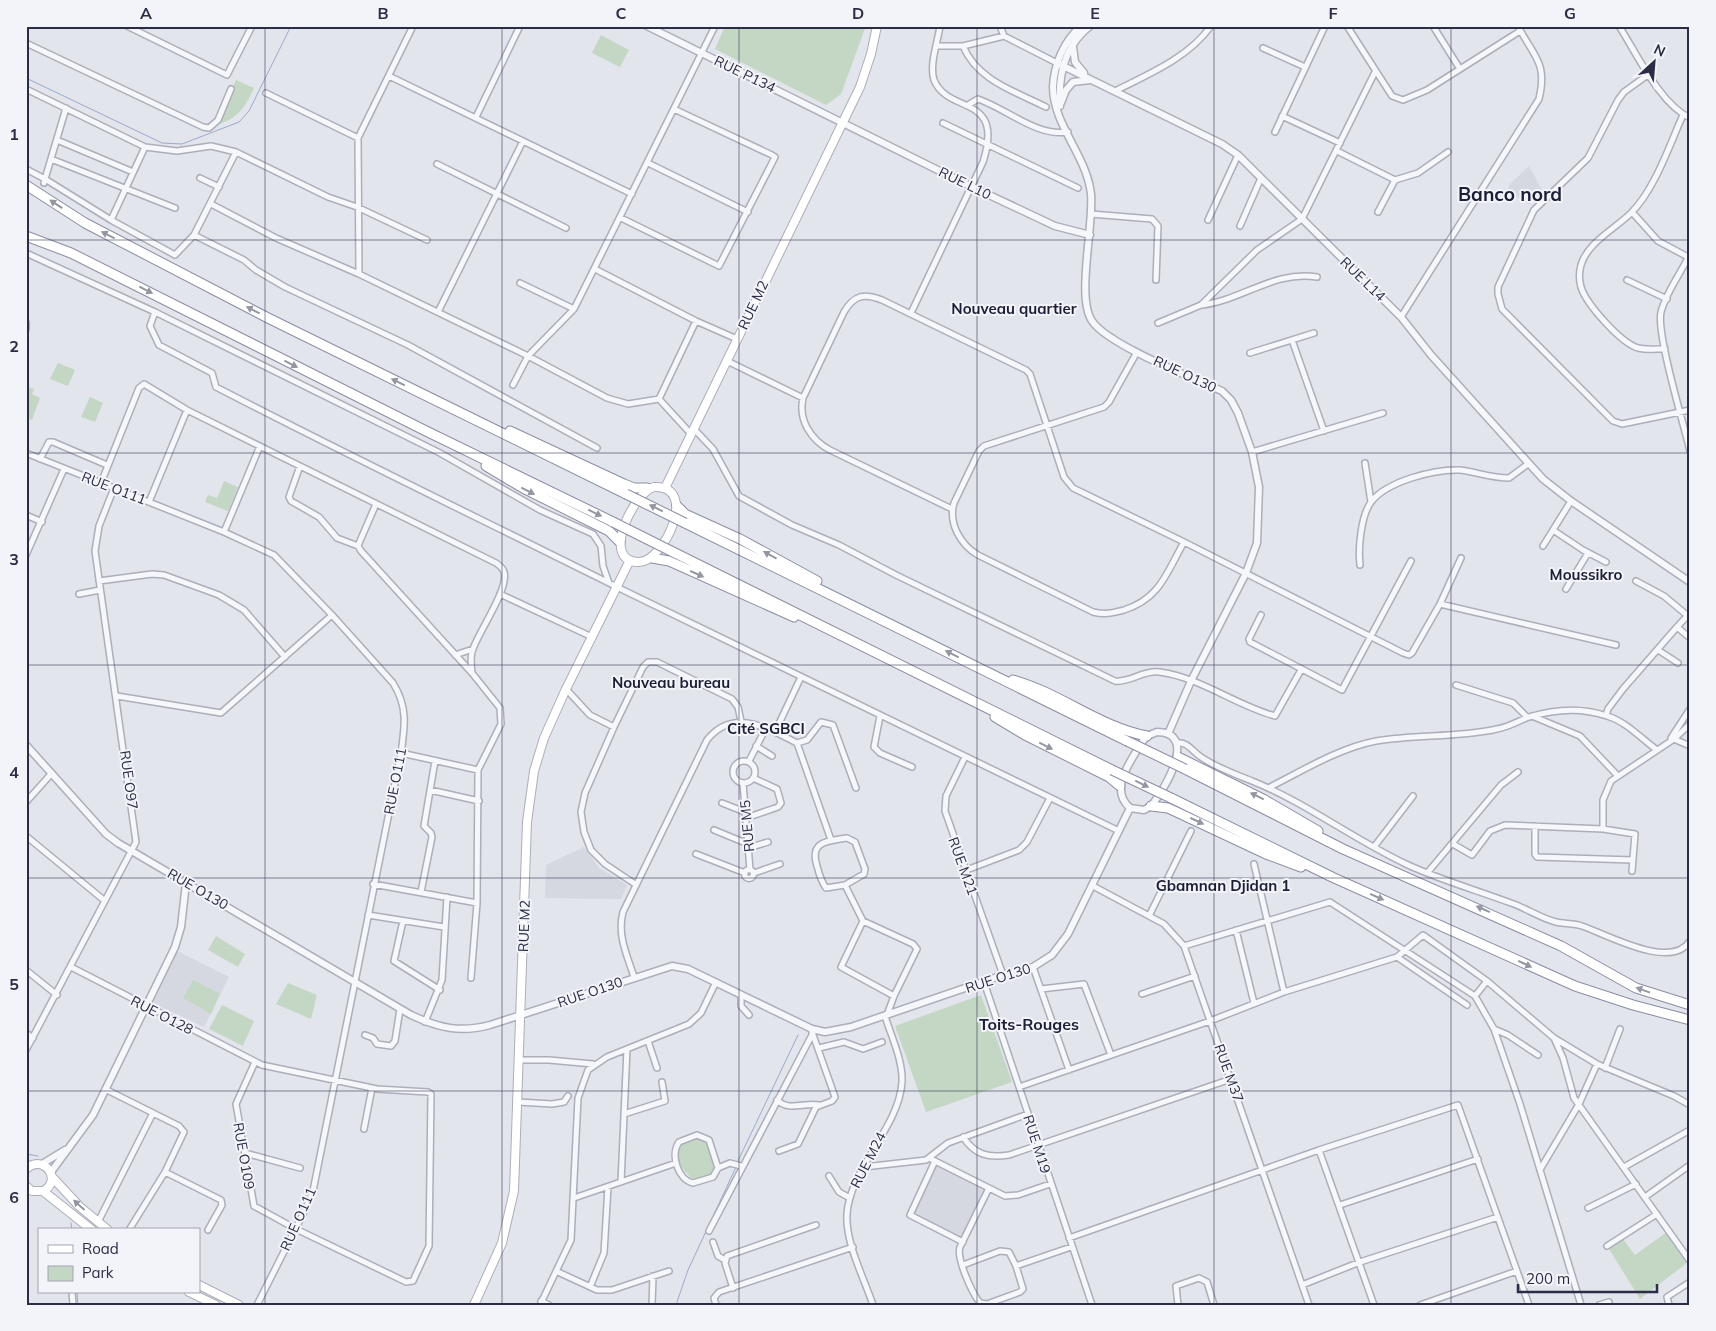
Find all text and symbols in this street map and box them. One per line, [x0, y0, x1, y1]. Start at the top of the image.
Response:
text: A [140, 3, 152, 23]
text: B [377, 3, 389, 23]
text: C [616, 3, 627, 23]
text: D [852, 3, 864, 23]
text: E [1090, 3, 1100, 23]
text: F [1328, 3, 1338, 23]
text: G [1564, 3, 1576, 23]
north arrow [1628, 38, 1678, 88]
text: N [1651, 40, 1668, 61]
street label: RUE P134 [711, 51, 779, 97]
text: 1 [9, 124, 19, 144]
street label: RUE L10 [936, 163, 994, 203]
district label: Banco nord [1458, 182, 1562, 206]
one-way arrow [49, 199, 62, 209]
one-way arrow [101, 231, 116, 239]
street label: RUE L14 [1337, 253, 1390, 305]
street label: RUE M2 [734, 278, 772, 332]
one-way arrow [139, 286, 153, 294]
district label: Nouveau quartier [951, 299, 1077, 318]
one-way arrow [245, 306, 260, 314]
text: 2 [9, 336, 19, 356]
street label: RUE O130 [1150, 352, 1220, 396]
one-way arrow [284, 360, 298, 368]
one-way arrow [391, 378, 405, 386]
street label: RUE O111 [79, 467, 149, 509]
one-way arrow [521, 487, 535, 495]
one-way arrow [649, 504, 663, 512]
one-way arrow [588, 510, 602, 518]
text: 3 [9, 549, 19, 569]
one-way arrow [764, 550, 777, 559]
district label: Moussikro [1550, 565, 1622, 584]
one-way arrow [690, 571, 704, 579]
one-way arrow [945, 650, 960, 658]
district label: Nouveau bureau [612, 673, 730, 692]
district label: Cité SGBCI [727, 719, 805, 738]
one-way arrow [1039, 742, 1053, 750]
street label: RUE O111 [380, 746, 410, 816]
street label: RUE O97 [116, 749, 142, 811]
text: 4 [9, 762, 19, 782]
one-way arrow [1134, 780, 1149, 788]
one-way arrow [1250, 791, 1264, 799]
street label: RUE M5 [736, 799, 758, 853]
one-way arrow [1190, 818, 1204, 826]
street label: RUE M21 [944, 834, 982, 898]
street label: RUE O130 [164, 864, 232, 914]
district label: Gbamnan Djidan 1 [1156, 876, 1290, 895]
one-way arrow [1370, 893, 1384, 901]
street label: RUE M2 [514, 900, 534, 952]
one-way arrow [1476, 905, 1490, 913]
street label: RUE O130 [963, 959, 1033, 997]
one-way arrow [1518, 960, 1532, 968]
street label: RUE O130 [555, 972, 625, 1012]
text: 5 [9, 974, 19, 994]
one-way arrow [1635, 986, 1650, 994]
street label: RUE O128 [128, 992, 196, 1038]
district label: Toits-Rouges [979, 1014, 1079, 1034]
street label: RUE M37 [1210, 1041, 1248, 1105]
street label: RUE M19 [1019, 1112, 1055, 1176]
street label: RUE O109 [229, 1121, 259, 1191]
street label: RUE M24 [846, 1128, 890, 1191]
street label: RUE O111 [276, 1184, 320, 1254]
text: 6 [9, 1187, 19, 1207]
one-way arrow [73, 1199, 85, 1211]
legend [38, 1228, 200, 1294]
text: Road [82, 1239, 119, 1258]
scale bar [1518, 1261, 1657, 1293]
text: Park [82, 1263, 114, 1282]
text: 200 m [1526, 1269, 1570, 1288]

